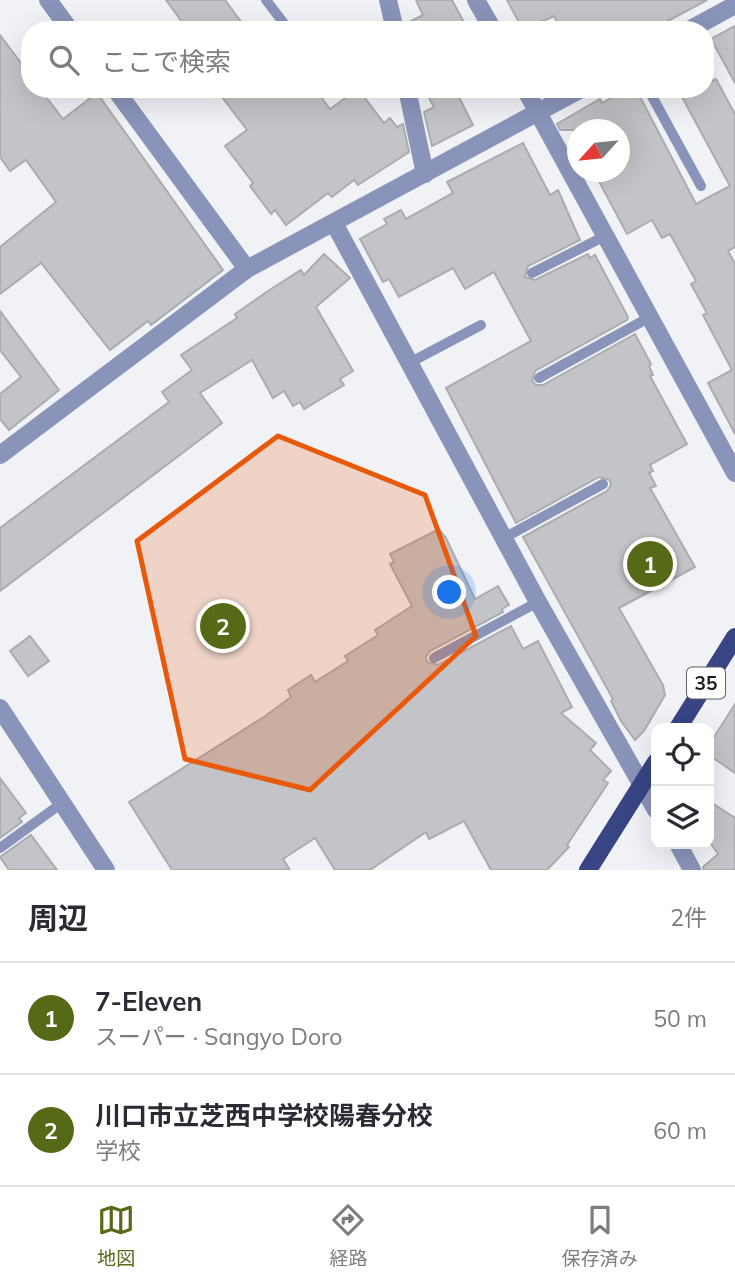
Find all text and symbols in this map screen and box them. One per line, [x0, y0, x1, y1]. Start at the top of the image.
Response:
search box [21, 21, 714, 98]
icon: search [45, 41, 83, 79]
text: ここで検索 [101, 45, 231, 78]
north arrow [567, 119, 630, 182]
pin: 1 [627, 538, 673, 590]
your location [432, 575, 466, 609]
pin: 2 [200, 600, 246, 652]
road number: 35 [687, 668, 725, 698]
map controls [651, 723, 714, 849]
button: locate [651, 723, 714, 786]
button: layers [651, 786, 714, 849]
text: 周辺 [28, 899, 88, 937]
text: 2件 [670, 903, 707, 932]
text: 7-Eleven [95, 985, 202, 1018]
text: 1 [44, 1004, 58, 1033]
text: 50 m [653, 1004, 707, 1033]
text: スーパー · Sangyo Doro [95, 1022, 342, 1051]
text: 川口市立芝西中学校陽春分校 [95, 1099, 433, 1132]
text: 2 [44, 1116, 58, 1145]
text: 60 m [653, 1116, 707, 1145]
text: 学校 [95, 1136, 141, 1165]
tab: 地図 [97, 1201, 135, 1270]
tab: 経路 [329, 1201, 368, 1270]
tab: 保存済み [562, 1201, 638, 1270]

